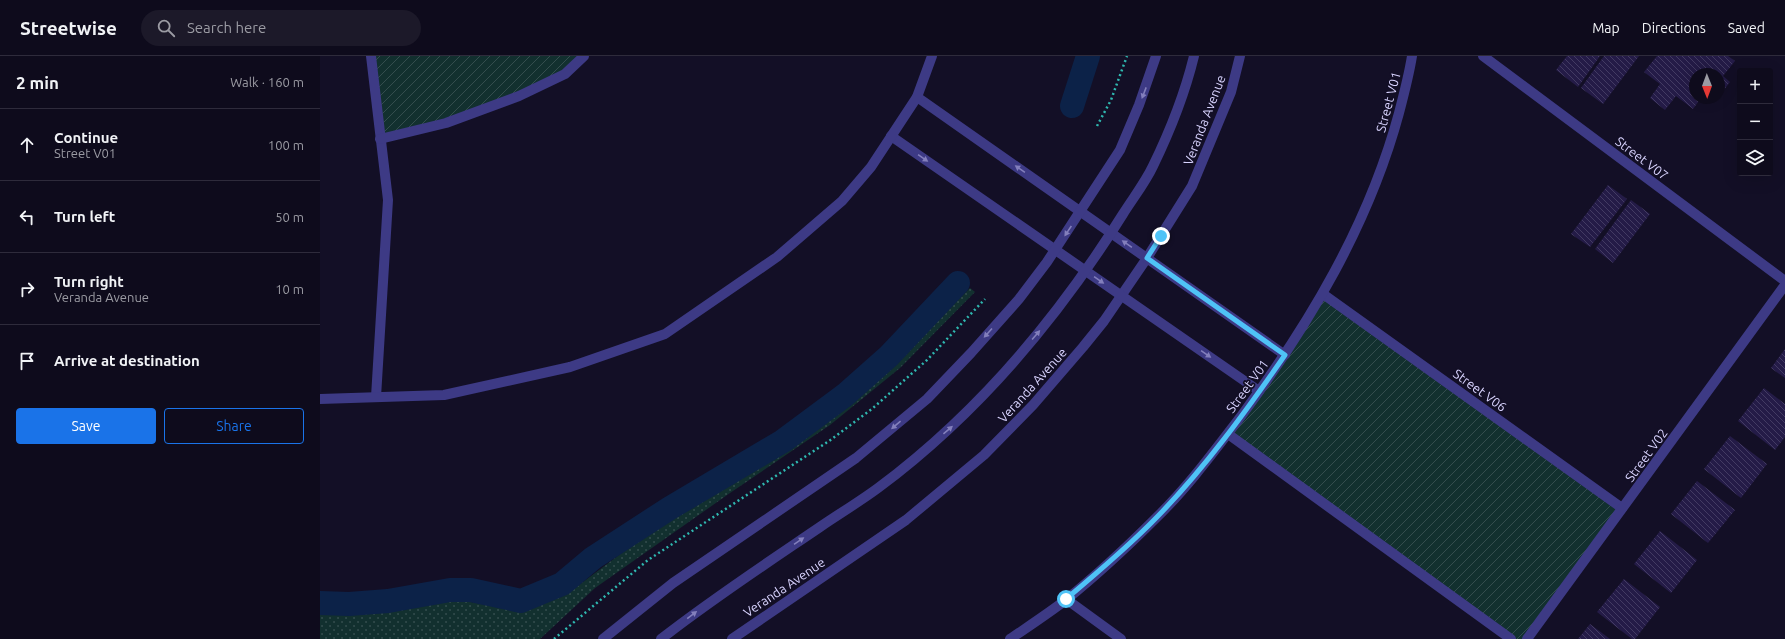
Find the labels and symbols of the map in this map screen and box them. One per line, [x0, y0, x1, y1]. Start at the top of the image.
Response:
north arrow [1689, 68, 1725, 104]
street label: Street V01 [1373, 70, 1403, 134]
street label: Veranda Avenue [1180, 73, 1228, 167]
one-way arrow [1140, 87, 1146, 99]
street label: Street V07 [1613, 134, 1671, 182]
one-way arrow [918, 154, 928, 162]
one-way arrow [1015, 165, 1026, 173]
one-way arrow [1064, 226, 1072, 236]
route end [1152, 227, 1170, 245]
one-way arrow [1121, 240, 1132, 248]
one-way arrow [1094, 276, 1104, 284]
one-way arrow [984, 328, 993, 339]
one-way arrow [1032, 329, 1041, 340]
street label: Veranda Avenue [995, 345, 1069, 425]
one-way arrow [1201, 350, 1211, 358]
street label: Street V01 [1223, 357, 1271, 415]
street label: Street V06 [1451, 366, 1509, 414]
one-way arrow [891, 420, 901, 429]
one-way arrow [942, 425, 953, 434]
street label: Street V02 [1622, 426, 1670, 484]
one-way arrow [794, 537, 804, 545]
street label: Veranda Avenue [741, 555, 827, 619]
route start [1057, 590, 1075, 608]
one-way arrow [687, 611, 697, 619]

